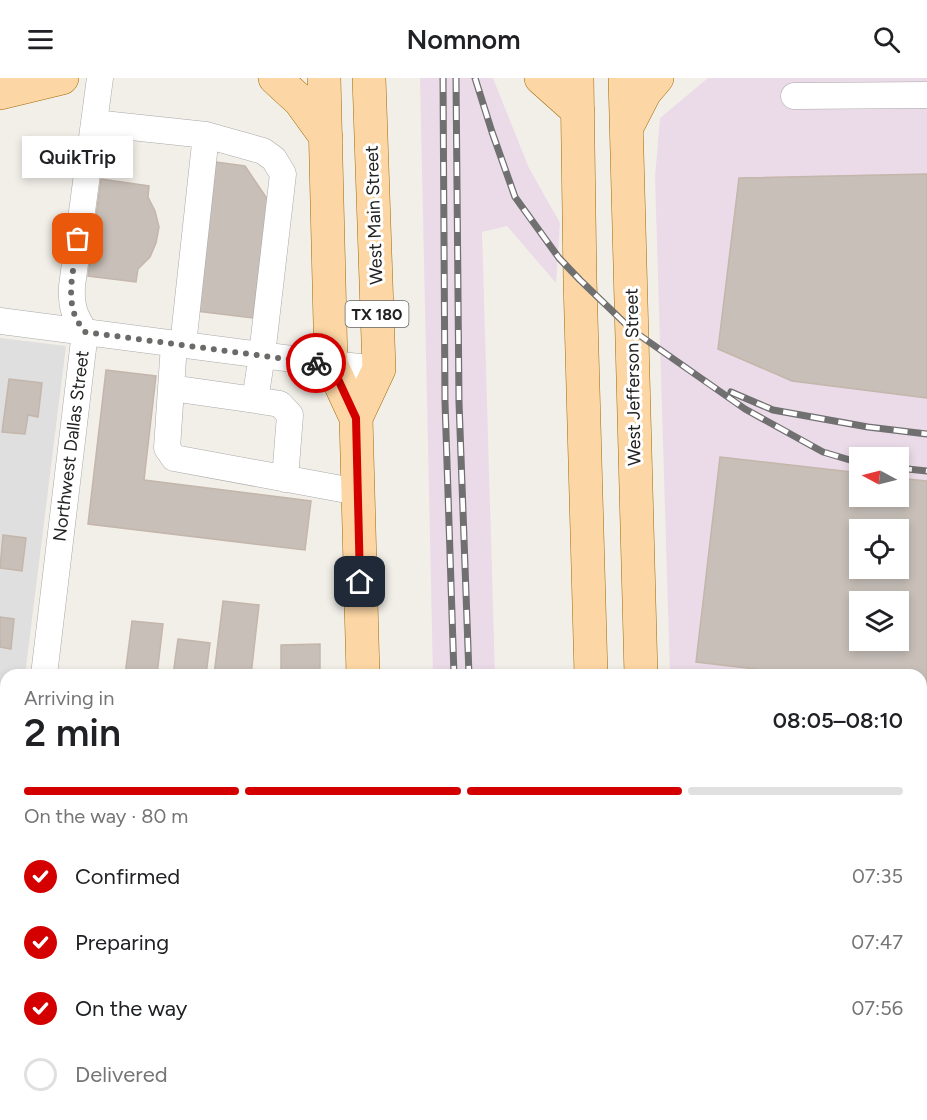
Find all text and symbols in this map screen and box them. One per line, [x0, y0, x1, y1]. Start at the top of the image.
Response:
icon: menu [24, 23, 57, 56]
text: Nomnom [406, 23, 521, 56]
icon: search [870, 23, 903, 56]
callout: QuikTrip [22, 137, 134, 179]
text: QuikTrip [39, 145, 116, 169]
street label: West Main Street [361, 145, 387, 285]
pin [52, 213, 103, 264]
icon: bag [61, 222, 94, 255]
street label: West Jefferson Street [620, 288, 646, 466]
road number: TX 180 [346, 301, 409, 327]
courier [286, 333, 346, 393]
icon: bike [300, 347, 333, 380]
street label: Northwest Dallas Street [48, 349, 94, 543]
north arrow [849, 447, 909, 507]
map controls [849, 447, 909, 651]
button: locate [849, 519, 909, 579]
pin [334, 556, 385, 607]
icon: home [343, 565, 376, 598]
button: layers [849, 591, 909, 651]
text: Arriving in [24, 686, 114, 710]
text: 08:05–08:10 [773, 707, 903, 734]
text: 2 min [24, 709, 121, 756]
text: On the way · 80 m [24, 804, 188, 828]
icon: check [24, 860, 57, 893]
text: Confirmed [75, 863, 180, 890]
text: 07:35 [852, 864, 903, 888]
icon: check [24, 926, 57, 959]
text: Preparing [75, 929, 169, 956]
text: 07:47 [851, 930, 903, 954]
icon: check [24, 992, 57, 1025]
text: On the way [75, 995, 187, 1022]
text: 07:56 [852, 996, 903, 1020]
text: Delivered [75, 1061, 168, 1088]

